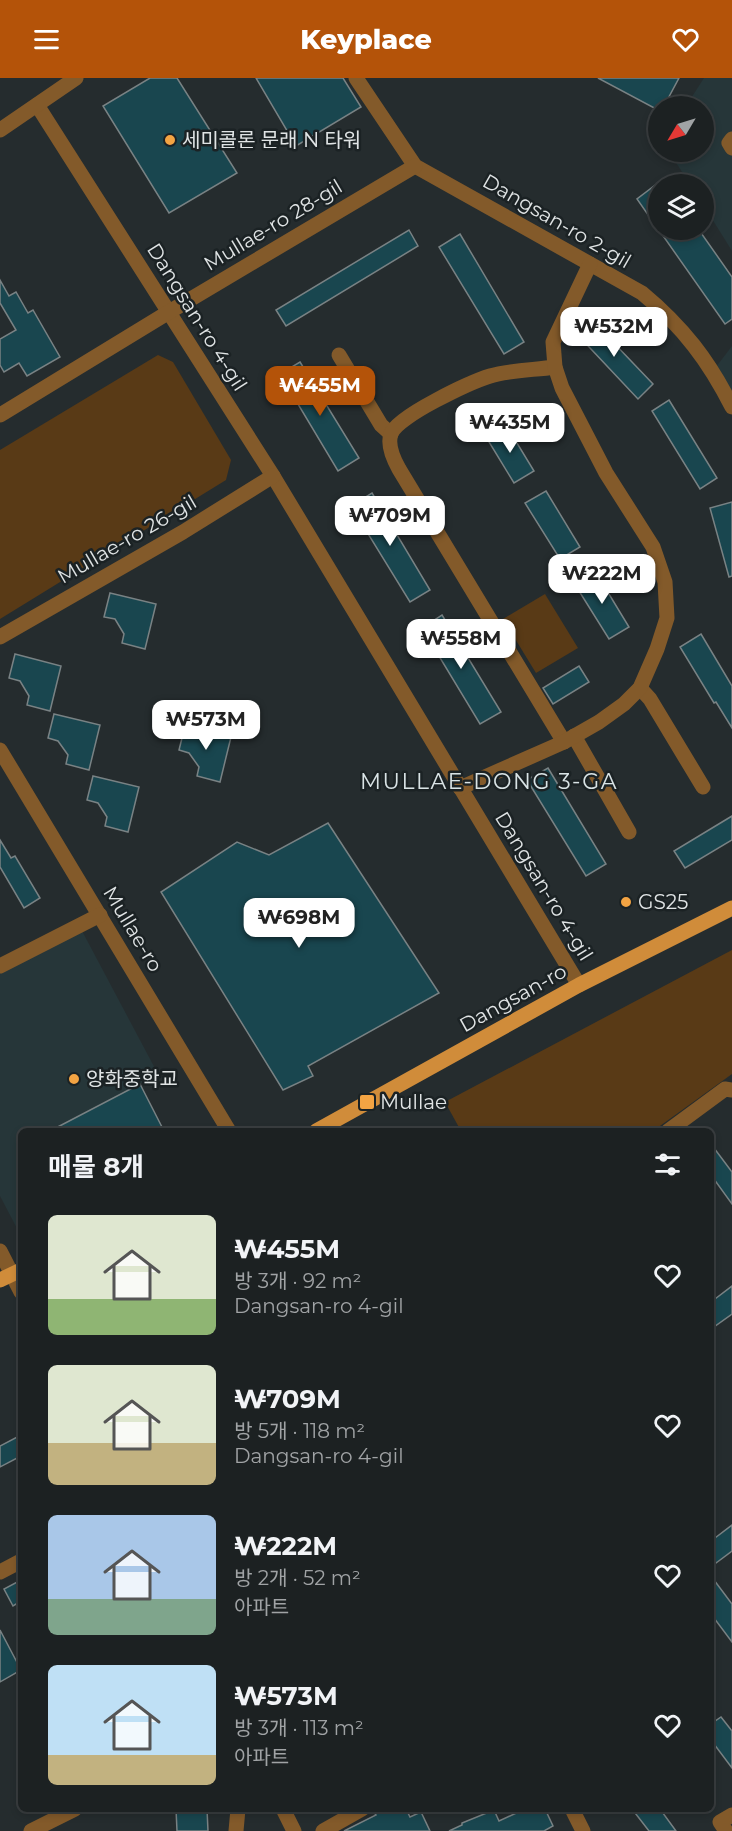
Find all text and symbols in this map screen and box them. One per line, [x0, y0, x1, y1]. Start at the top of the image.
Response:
icon: menu [30, 23, 63, 56]
text: Keyplace [300, 23, 432, 56]
icon: heart [669, 23, 702, 56]
north arrow [648, 96, 714, 162]
map controls [648, 96, 714, 240]
place label: 세미콜론 문래 N 타워 [182, 128, 361, 152]
marker: 세미콜론 문래 N 타워 [163, 133, 177, 147]
street label: Dangsan-ro 2-gil [479, 169, 635, 273]
street label: Mullae-ro 28-gil [200, 174, 346, 276]
button: layers [648, 174, 714, 240]
street label: Dangsan-ro 4-gil [142, 239, 252, 395]
pin: ₩532M [572, 307, 656, 358]
text: ₩532M [574, 314, 654, 338]
pin: ₩455M [278, 366, 362, 417]
text: ₩455M [279, 373, 361, 397]
pin: ₩435M [468, 403, 552, 454]
text: ₩435M [469, 410, 551, 434]
street label: Mullae-ro 26-gil [53, 489, 201, 589]
pin: ₩709M [348, 496, 432, 547]
text: ₩709M [349, 503, 431, 527]
pin: ₩222M [560, 554, 644, 605]
text: ₩222M [562, 561, 642, 585]
pin: ₩558M [419, 619, 503, 670]
text: ₩558M [421, 626, 501, 650]
pin: ₩573M [164, 700, 248, 751]
text: ₩573M [166, 707, 246, 731]
district label: MULLAE-DONG 3-GA [360, 768, 618, 795]
street label: Dangsan-ro 4-gil [490, 807, 598, 965]
street label: Mullae-ro [98, 882, 168, 976]
place label: GS25 [638, 890, 688, 914]
marker: GS25 [619, 895, 633, 909]
pin: ₩698M [257, 898, 341, 949]
text: ₩698M [258, 905, 340, 929]
street label: Dangsan-ro [455, 959, 571, 1037]
place label: 양화중학교 [86, 1067, 178, 1091]
marker: 양화중학교 [67, 1072, 81, 1086]
place label: Mullae [380, 1090, 447, 1114]
marker: Mullae [358, 1093, 376, 1111]
icon: filters [651, 1148, 684, 1181]
text: 매물 8개 [48, 1151, 144, 1183]
text: ₩455M [234, 1233, 340, 1265]
icon: home [96, 1239, 168, 1311]
icon: heart [651, 1259, 684, 1292]
text: 방 3개 · 92 m² [234, 1269, 361, 1293]
text: Dangsan-ro 4-gil [234, 1294, 404, 1318]
text: ₩709M [234, 1383, 341, 1415]
icon: home [96, 1389, 168, 1461]
icon: heart [651, 1409, 684, 1442]
text: 방 5개 · 118 m² [234, 1419, 365, 1443]
text: Dangsan-ro 4-gil [234, 1444, 404, 1468]
text: ₩222M [234, 1530, 337, 1562]
icon: home [96, 1539, 168, 1611]
icon: heart [651, 1559, 684, 1592]
text: 방 2개 · 52 m² [234, 1566, 361, 1590]
text: 아파트 [234, 1595, 289, 1619]
text: ₩573M [234, 1680, 338, 1712]
icon: home [96, 1689, 168, 1761]
icon: heart [651, 1709, 684, 1742]
text: 방 3개 · 113 m² [234, 1716, 364, 1740]
text: 아파트 [234, 1745, 289, 1769]

